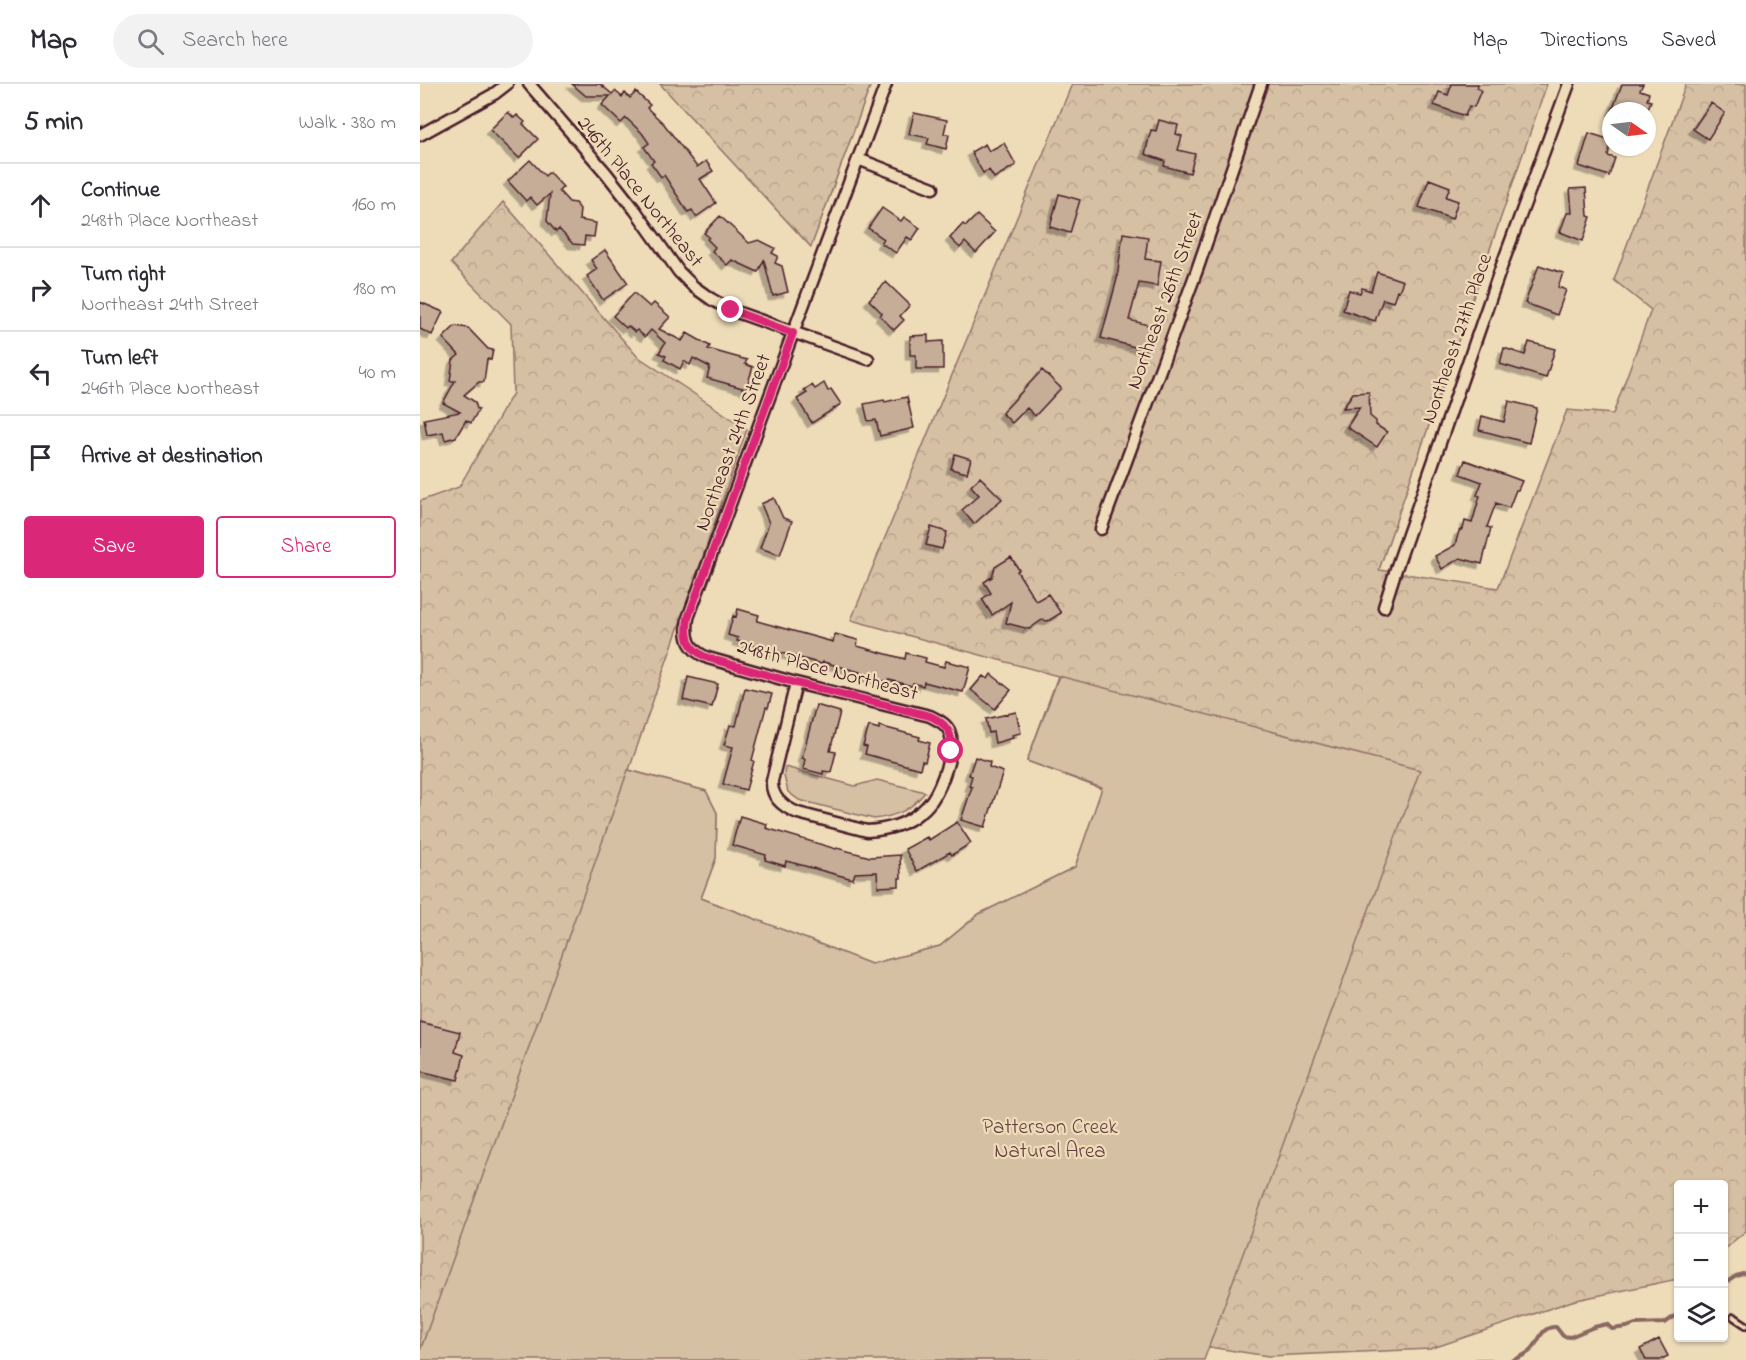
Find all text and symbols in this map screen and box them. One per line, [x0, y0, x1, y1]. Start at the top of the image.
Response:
search box [113, 14, 533, 68]
text: Map [30, 21, 77, 62]
icon: search [134, 25, 167, 58]
text: Search here [182, 25, 288, 57]
text: Map [1472, 26, 1508, 56]
text: Directions [1541, 26, 1628, 56]
text: Saved [1661, 26, 1716, 56]
north arrow [1602, 102, 1656, 156]
text: 5 min [24, 104, 83, 142]
text: Walk · 380 m [298, 109, 396, 138]
street label: 246th Place Northeast [569, 110, 710, 275]
text: Continue [81, 175, 160, 207]
icon: ahead [24, 189, 57, 222]
text: 160 m [352, 191, 396, 220]
text: 248th Place Northeast [81, 207, 258, 236]
street label: Northeast 26th Street [1120, 208, 1212, 394]
street label: Northeast 27th Place [1415, 249, 1501, 428]
text: Turn right [81, 259, 166, 291]
icon: right [24, 273, 57, 306]
text: 180 m [353, 275, 396, 304]
text: Northeast 24th Street [81, 291, 259, 320]
route end [717, 296, 743, 322]
text: Turn left [81, 343, 158, 375]
street label: Northeast 24th Street [688, 350, 780, 536]
icon: left [24, 357, 57, 390]
text: 40 m [359, 359, 396, 388]
text: 246th Place Northeast [81, 375, 260, 404]
icon: arrive [24, 441, 57, 474]
text: Arrive at destination [81, 441, 263, 473]
button: Save [24, 516, 204, 578]
button: Share [216, 516, 396, 578]
street label: 248th Place Northeast [734, 632, 921, 710]
route start [937, 737, 963, 763]
park label: Patterson Creek Natural Area [982, 1113, 1119, 1167]
map controls [1674, 1180, 1728, 1342]
button: + [1674, 1180, 1728, 1234]
button: − [1674, 1234, 1728, 1288]
button: layers [1674, 1288, 1728, 1342]

